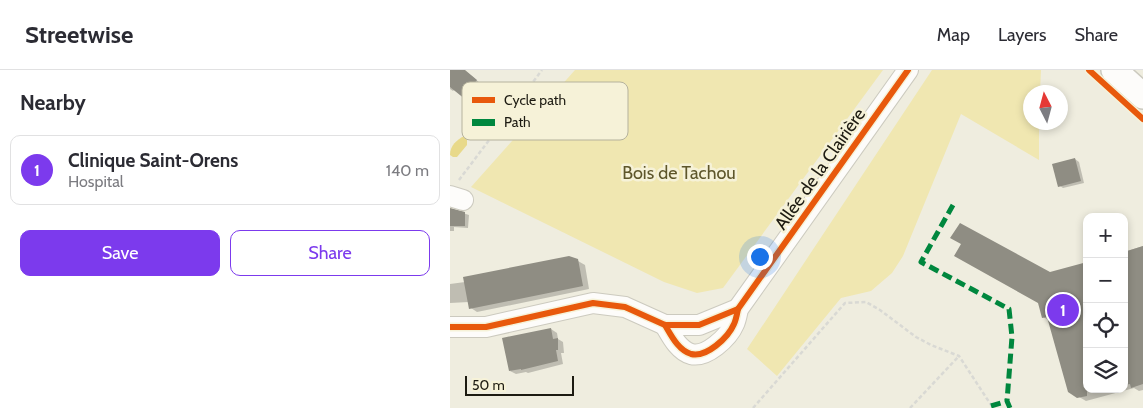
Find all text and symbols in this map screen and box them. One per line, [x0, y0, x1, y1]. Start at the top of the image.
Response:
text: Streetwise [25, 20, 133, 49]
text: Map [937, 24, 970, 46]
text: Layers [998, 24, 1047, 46]
text: Share [1075, 24, 1118, 46]
legend [462, 82, 628, 140]
north arrow [1023, 85, 1068, 130]
text: Nearby [20, 90, 86, 115]
text: Cycle path [504, 91, 566, 109]
street label: Allée de la Clairière [770, 104, 870, 234]
text: Path [504, 113, 531, 131]
text: Clinique Saint-Orens [68, 149, 238, 172]
text: 1 [34, 161, 40, 180]
text: 140 m [386, 161, 429, 180]
park label: Bois de Tachou [622, 162, 736, 184]
text: Hospital [68, 172, 124, 191]
map controls [1083, 213, 1128, 393]
button: + [1083, 213, 1128, 258]
button: Save [20, 230, 220, 276]
button: Share [230, 230, 430, 276]
your location [747, 244, 773, 270]
button: − [1083, 258, 1128, 303]
pin: 1 [1047, 291, 1079, 329]
button: locate [1083, 303, 1128, 348]
button: layers [1083, 348, 1128, 393]
scale bar [465, 373, 574, 396]
text: 50 m [472, 376, 505, 394]

